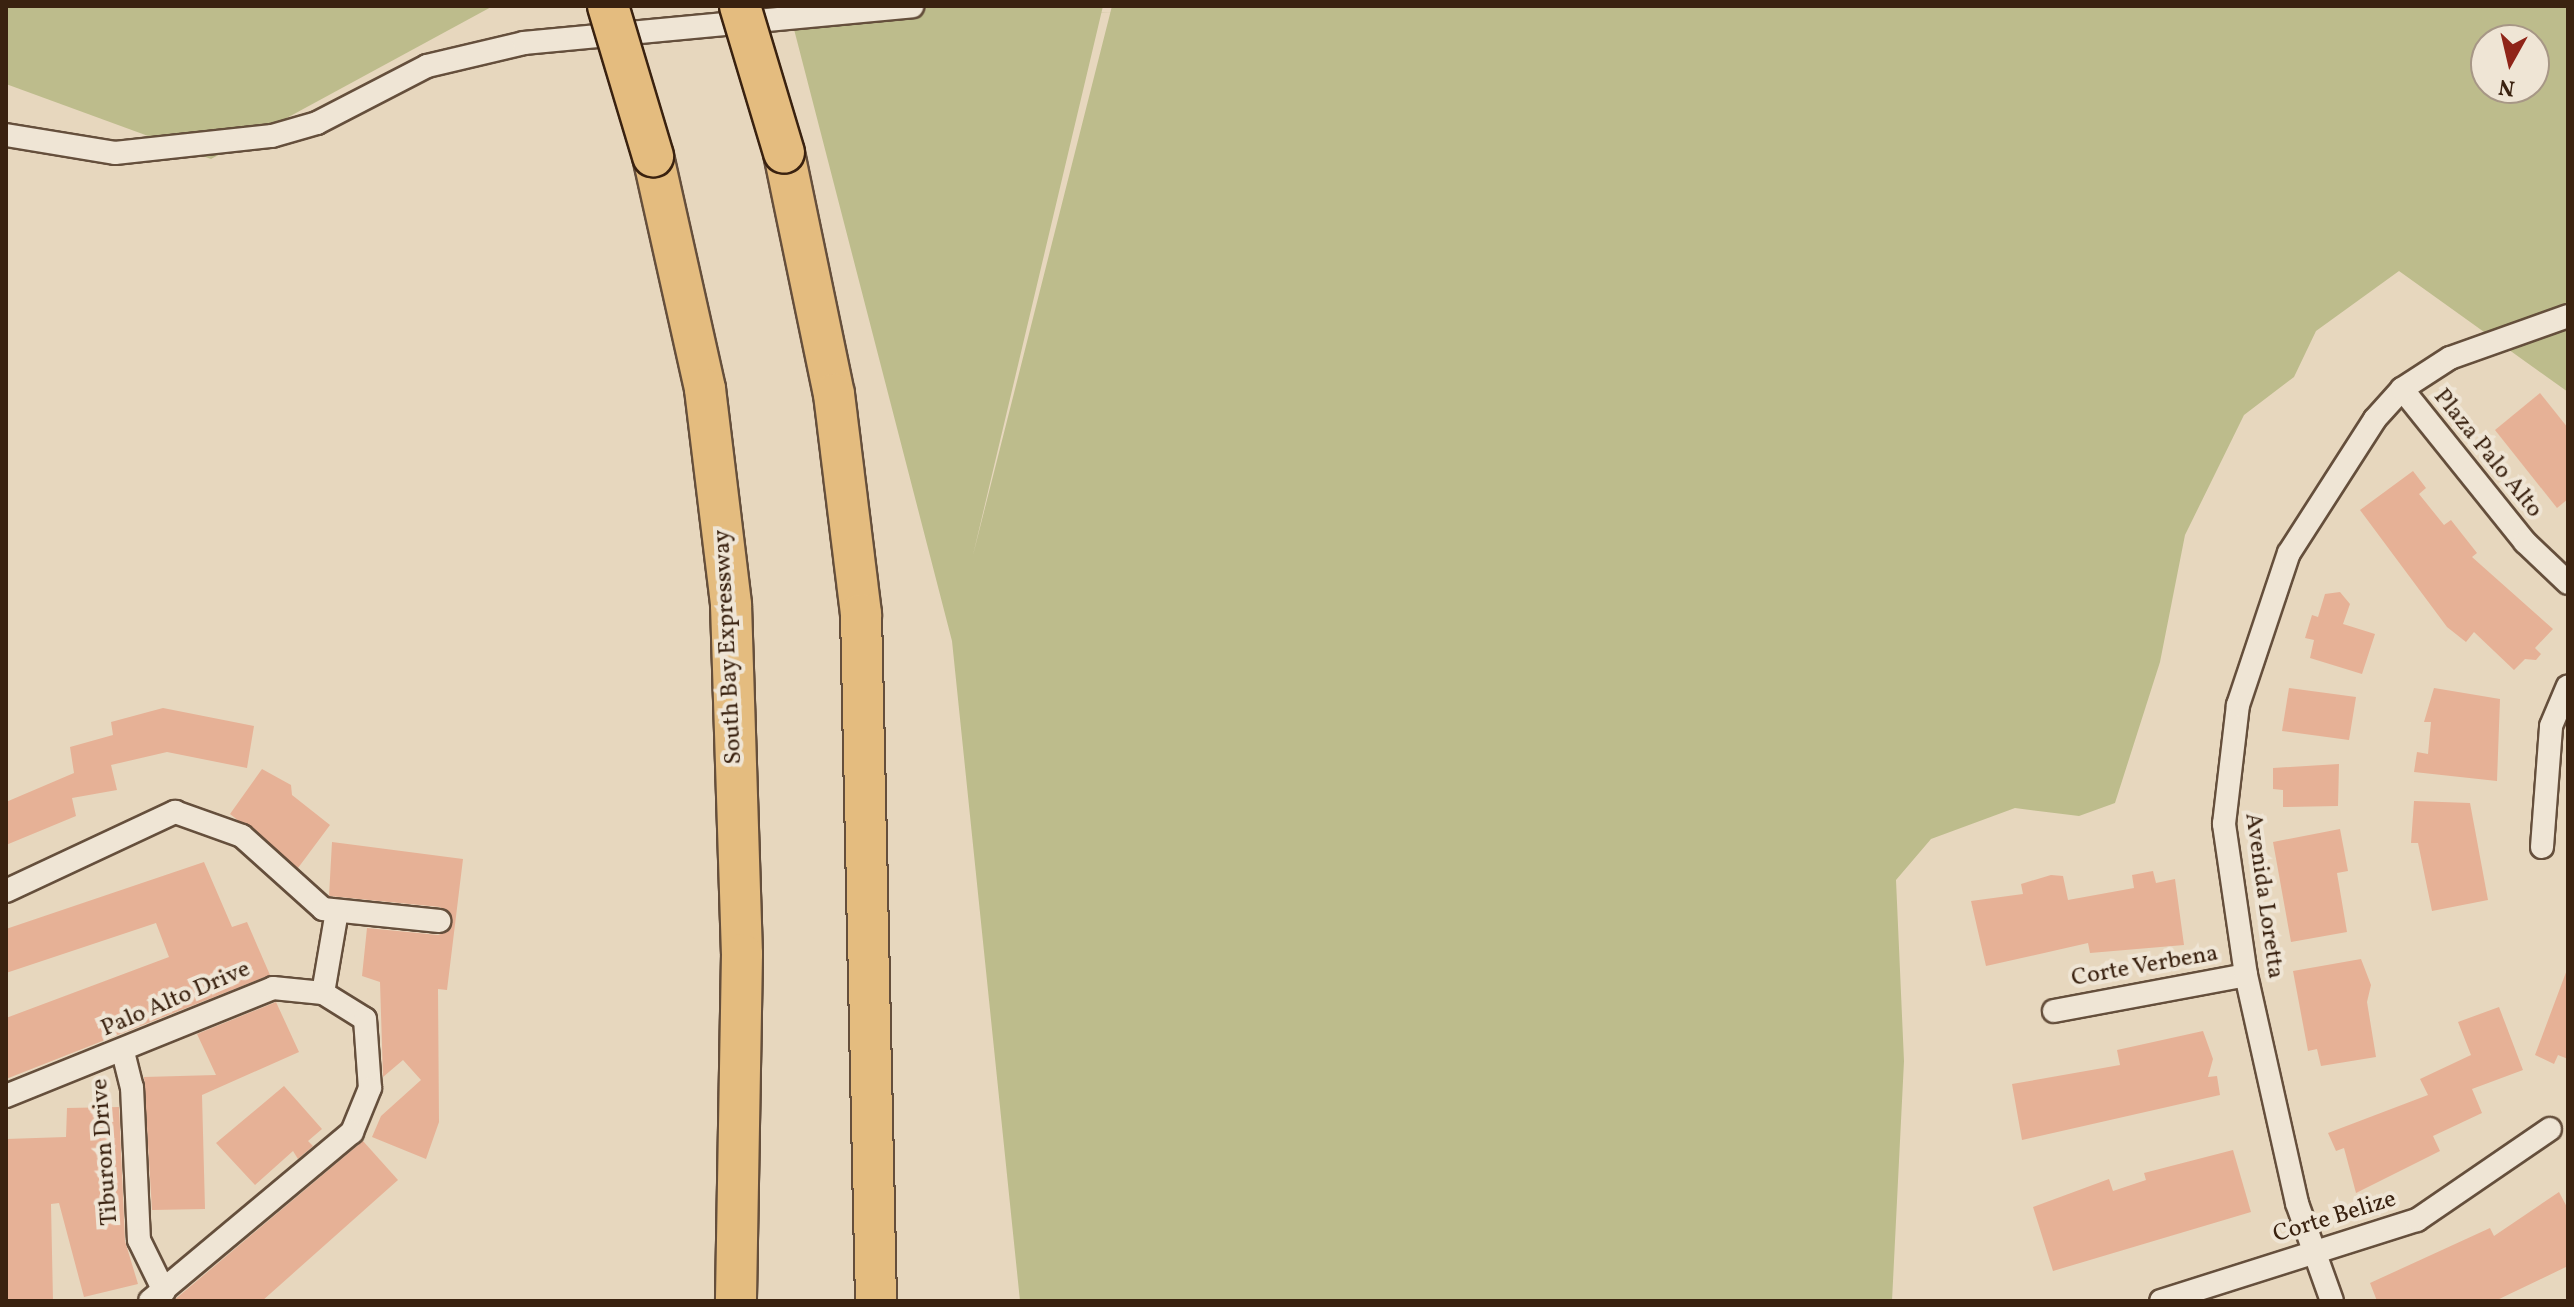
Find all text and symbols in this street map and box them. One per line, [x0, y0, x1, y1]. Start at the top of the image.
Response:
north arrow [2470, 24, 2550, 104]
text: N [2497, 70, 2517, 103]
street label: Plaza Palo Alto [2426, 384, 2548, 524]
street label: South Bay Expressway [708, 528, 750, 766]
street label: Avenida Loretta [2237, 811, 2289, 981]
street label: Corte Verbena [2069, 940, 2221, 994]
street label: Palo Alto Drive [97, 956, 255, 1044]
street label: Tiburon Drive [86, 1078, 126, 1226]
street label: Corte Belize [2270, 1186, 2400, 1250]

